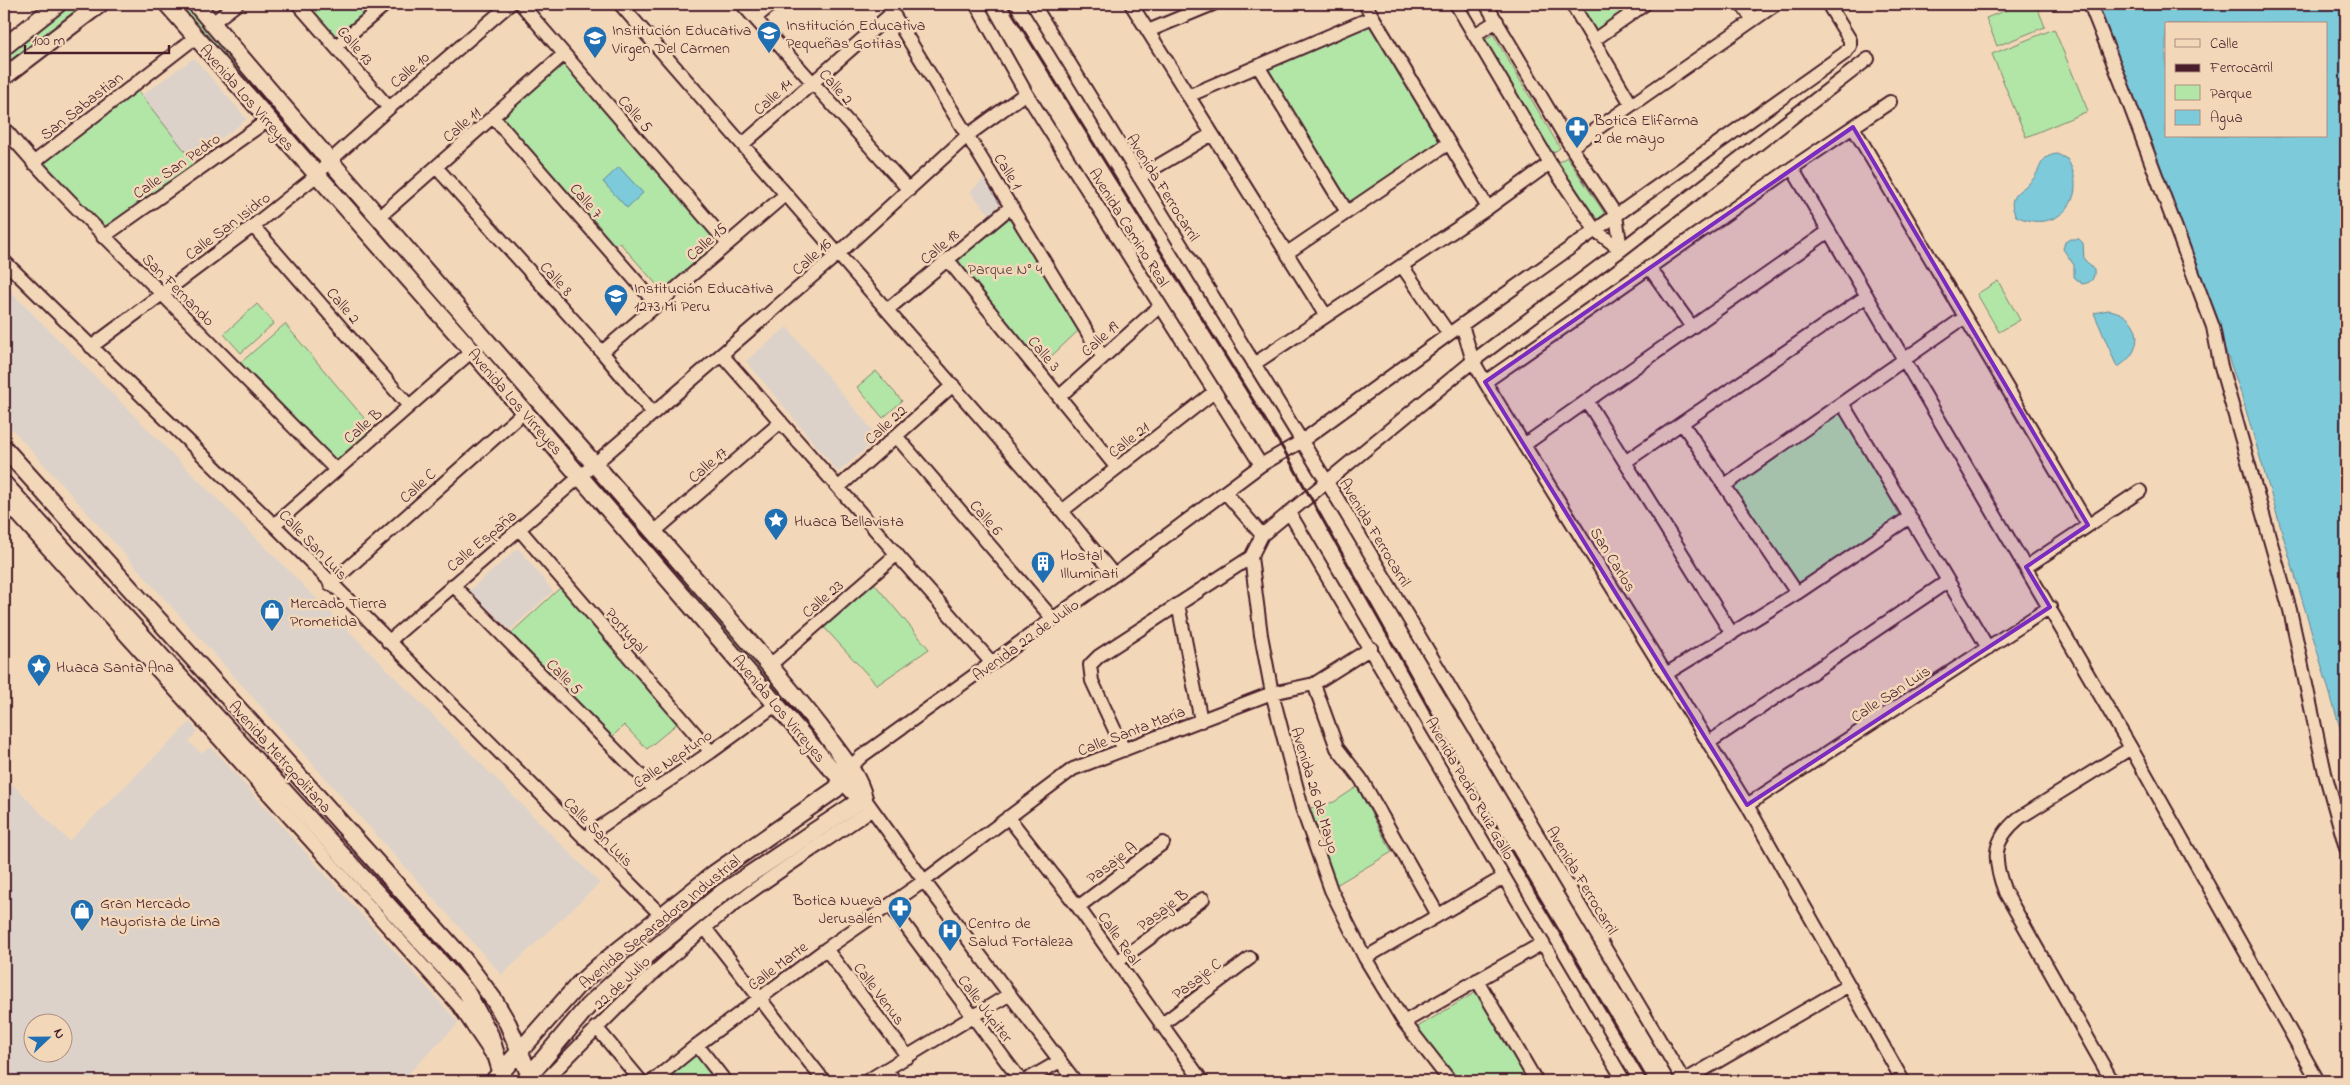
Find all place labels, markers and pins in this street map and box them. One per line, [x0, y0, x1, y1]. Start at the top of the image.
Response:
place label: Institución Educativa Pequeñas Gotitas [786, 14, 925, 56]
place label: Institución Educativa Virgen Del Carmen [611, 19, 751, 61]
school or university icon: Institución Educativa Pequeñas Gotitas [756, 20, 782, 54]
school or university icon: Institución Educativa Virgen Del Carmen [582, 25, 608, 59]
place label: Botica Elifarma 2 de mayo [1593, 109, 1698, 151]
pharmacy icon: Botica Elifarma 2 de mayo [1564, 115, 1590, 149]
place label: Institución Educativa 1273 Mi Peru [634, 277, 773, 319]
school or university icon: Institución Educativa 1273 Mi Peru [603, 283, 629, 317]
place icon: Huaca Bellavista [763, 507, 789, 541]
place label: Huaca Bellavista [794, 510, 904, 534]
place label: Hostal Illuminati [1060, 544, 1118, 586]
building icon: Hostal Illuminati [1030, 550, 1056, 584]
place label: Mercado Tierra Prometida [290, 592, 387, 634]
shop icon: Mercado Tierra Prometida [259, 598, 285, 632]
place icon: Huaca Santa Ana [26, 653, 52, 687]
place label: Huaca Santa Ana [56, 656, 174, 680]
place label: Botica Nueva Jerusalén [792, 889, 882, 931]
place label: Gran Mercado Mayorista de Lima [100, 892, 220, 934]
pharmacy icon: Botica Nueva Jerusalén [887, 895, 913, 929]
shop icon: Gran Mercado Mayorista de Lima [69, 898, 95, 932]
place label: Centro de Salud Fortaleza [968, 912, 1073, 954]
hospital icon: Centro de Salud Fortaleza [937, 918, 963, 952]

